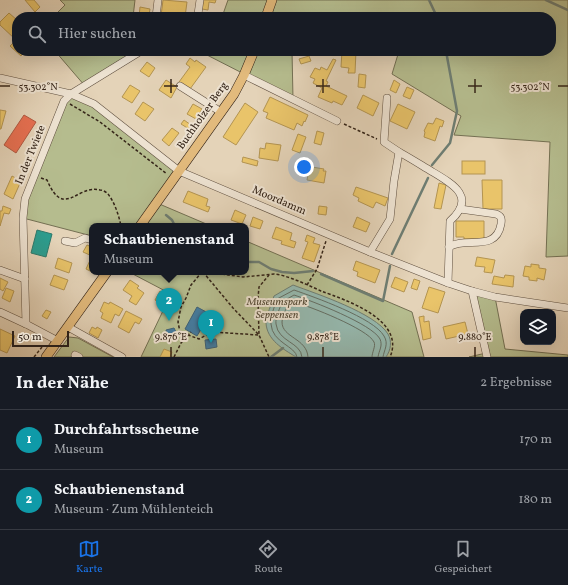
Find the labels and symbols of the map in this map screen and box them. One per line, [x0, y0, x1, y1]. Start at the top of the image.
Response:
street label: Buchholzer Berg [174, 79, 232, 153]
text: 53.302°N [18, 80, 58, 94]
text: 53.302°N [510, 80, 550, 94]
street label: In der Twiete [12, 123, 50, 187]
your location [294, 157, 314, 177]
street label: Moordamm [250, 183, 309, 219]
pin: 2 [156, 288, 182, 321]
park label: Museumspark Seppensen [246, 295, 307, 323]
pin: 1 [198, 310, 224, 343]
scale bar [12, 329, 69, 348]
text: 9.876°E [155, 330, 187, 344]
text: 9.878°E [307, 330, 339, 344]
text: 9.880°E [458, 330, 492, 344]

